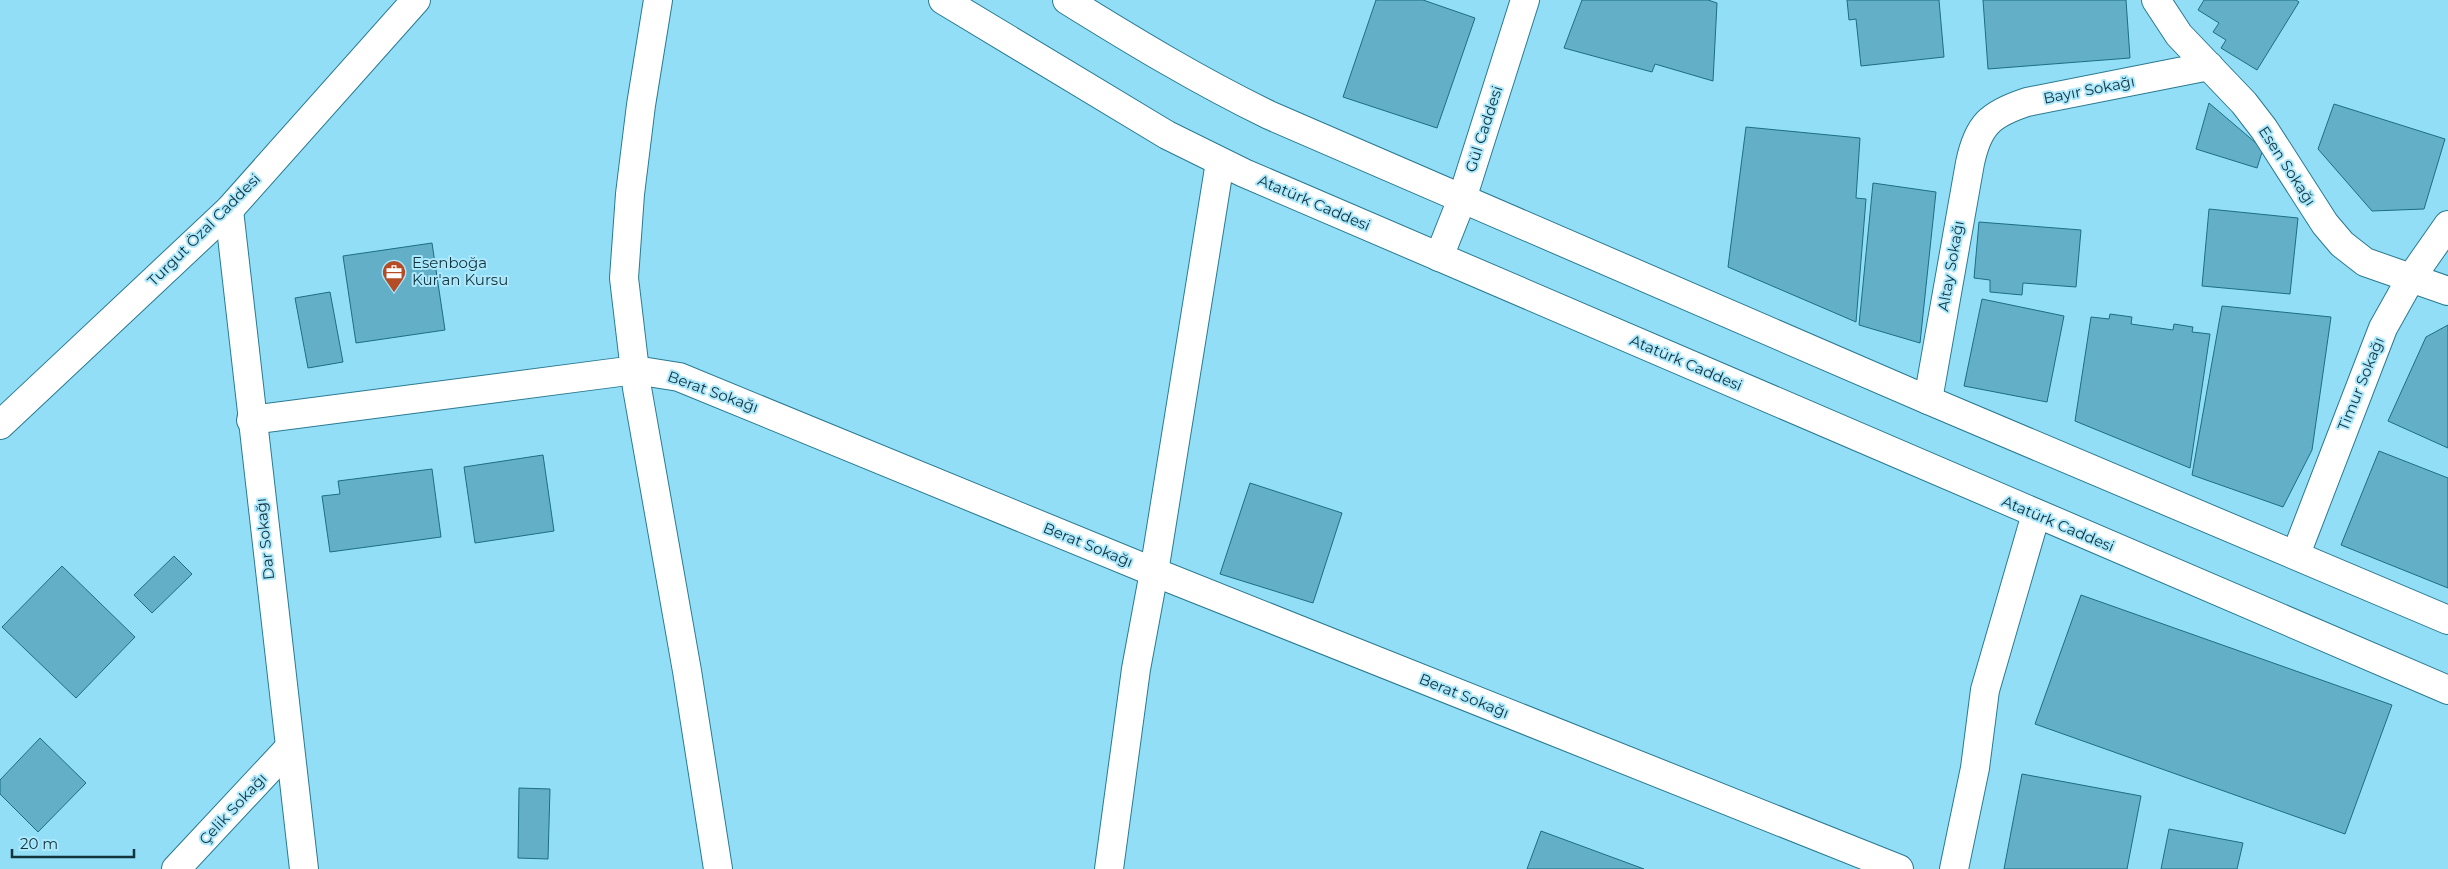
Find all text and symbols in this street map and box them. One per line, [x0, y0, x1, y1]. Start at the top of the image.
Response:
street label: Bayır Sokağı [2042, 71, 2136, 108]
street label: Gül Caddesi [1461, 83, 1506, 174]
street label: Esen Sokağı [2255, 122, 2320, 209]
street label: Turgut Özal Caddesi [143, 169, 264, 290]
street label: Atatürk Caddesi [1255, 170, 1373, 235]
street label: Altay Sokağı [1933, 219, 1968, 313]
place label: Esenboğa Kur'an Kursu [412, 253, 508, 289]
office icon: Esenboğa Kur'an Kursu [381, 259, 407, 293]
street label: Atatürk Caddesi [1627, 330, 1745, 395]
street label: Timur Sokağı [2333, 334, 2388, 433]
street label: Berat Sokağı [665, 366, 761, 417]
street label: Atatürk Caddesi [1999, 491, 2117, 556]
street label: Dar Sokağı [251, 497, 278, 581]
street label: Berat Sokağı [1040, 518, 1136, 571]
street label: Berat Sokağı [1416, 669, 1512, 722]
street label: Çelik Sokağı [195, 769, 271, 848]
scale bar [12, 826, 135, 858]
text: 20 m [20, 834, 58, 853]

